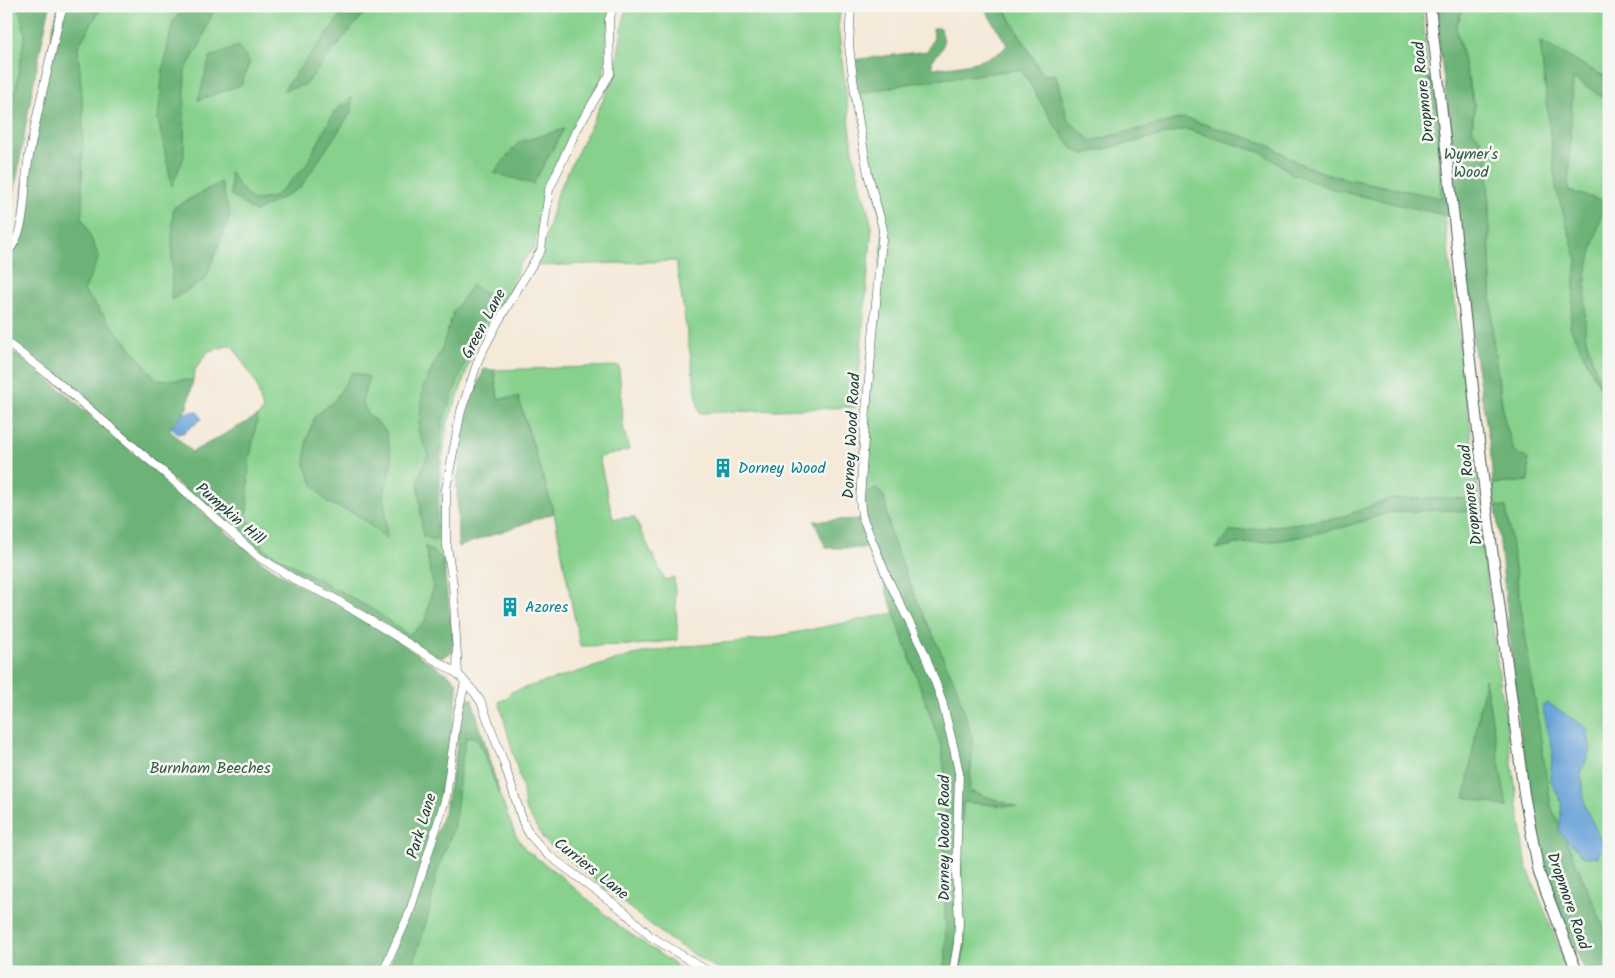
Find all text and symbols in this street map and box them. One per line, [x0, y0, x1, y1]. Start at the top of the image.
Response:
street label: Dropmore Road [1406, 39, 1442, 144]
park label: Wymer's Wood [1444, 142, 1498, 185]
street label: Green Lane [455, 284, 513, 364]
street label: Dorney Wood Road [836, 371, 868, 500]
street label: Dropmore Road [1452, 442, 1490, 547]
place label: Dorney Wood [738, 456, 827, 481]
building icon: Dorney Wood [712, 457, 734, 479]
street label: Pumpkin Hill [190, 477, 270, 551]
place label: Azores [525, 595, 569, 620]
building icon: Azores [499, 596, 521, 618]
park label: Burnham Beeches [149, 756, 271, 781]
street label: Dorney Wood Road [932, 774, 957, 901]
street label: Park Lane [400, 790, 444, 862]
street label: Curriers Lane [548, 832, 634, 906]
street label: Dropmore Road [1540, 849, 1597, 954]

